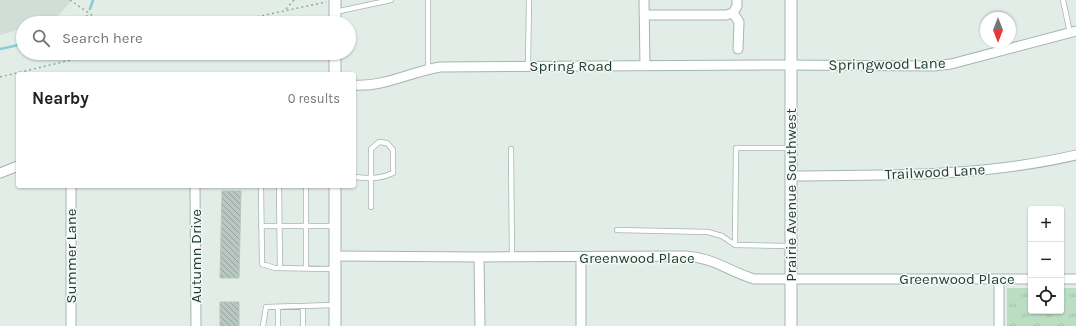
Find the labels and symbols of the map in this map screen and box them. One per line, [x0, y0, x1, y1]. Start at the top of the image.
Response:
north arrow [980, 12, 1016, 48]
street label: Springwood Lane [828, 54, 946, 74]
street label: Spring Road [529, 57, 613, 75]
street label: Prairie Avenue Southwest [782, 108, 800, 282]
street label: Trailwood Lane [884, 160, 986, 184]
street label: Summer Lane [62, 209, 80, 303]
street label: Autumn Drive [187, 209, 205, 303]
street label: Greenwood Place [579, 249, 695, 267]
street label: Greenwood Place [899, 270, 1015, 288]

